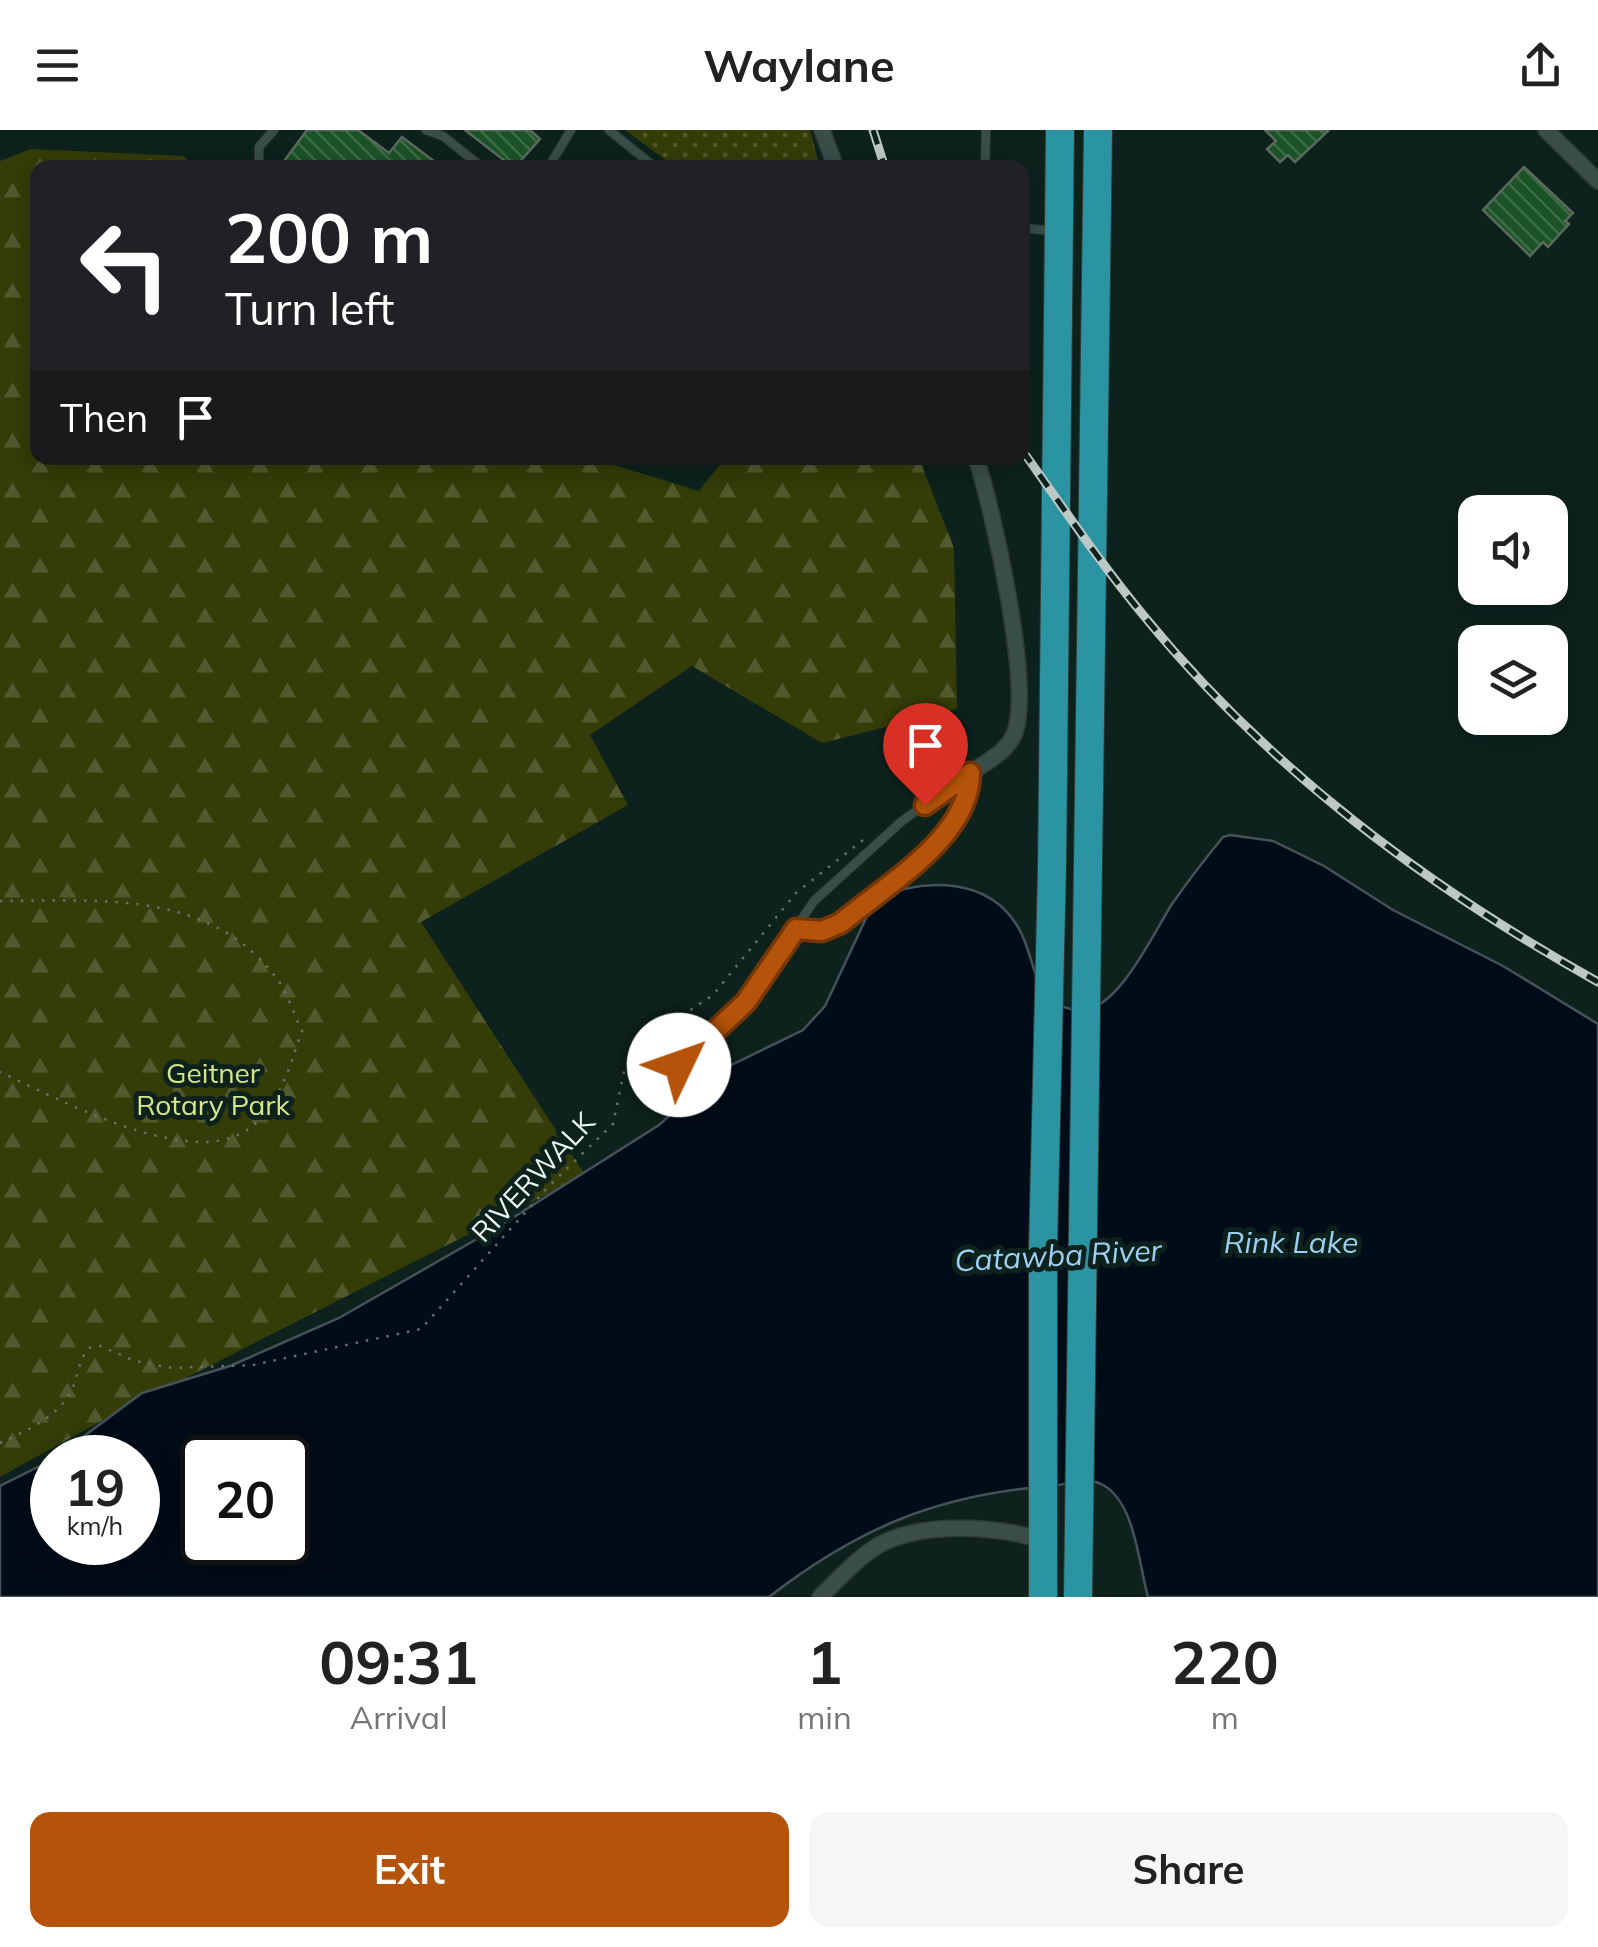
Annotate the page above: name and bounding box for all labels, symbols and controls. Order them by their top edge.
text: Waylane [703,37,895,93]
icon: menu [30,38,85,93]
icon: share [1513,38,1568,93]
text: 200 m [225,193,433,281]
icon: left [60,200,190,330]
text: Turn left [225,280,394,336]
icon: arrive [168,390,223,445]
text: Then [60,394,148,442]
map controls [1458,495,1568,735]
button: sound [1458,495,1568,605]
button: layers [1458,625,1568,735]
pin [883,703,968,806]
icon: arrive [898,718,953,773]
position arrow [627,1013,731,1117]
park label: Geitner Rotary Park [136,1055,290,1122]
street label: RIVERWALK [464,1104,603,1249]
water label: Rink Lake [1224,1223,1358,1261]
water label: Catawba River [954,1231,1163,1279]
speed limit sign: 20 [180,1435,310,1565]
text: 19 [65,1456,125,1519]
text: km/h [67,1510,123,1541]
text: 09:31 [319,1624,478,1699]
text: 1 [806,1624,842,1699]
text: 220 [1171,1624,1279,1699]
text: Arrival [350,1697,448,1737]
text: min [797,1697,852,1737]
text: m [1211,1697,1239,1737]
button: Exit [30,1812,789,1927]
button: Share [809,1812,1568,1927]

